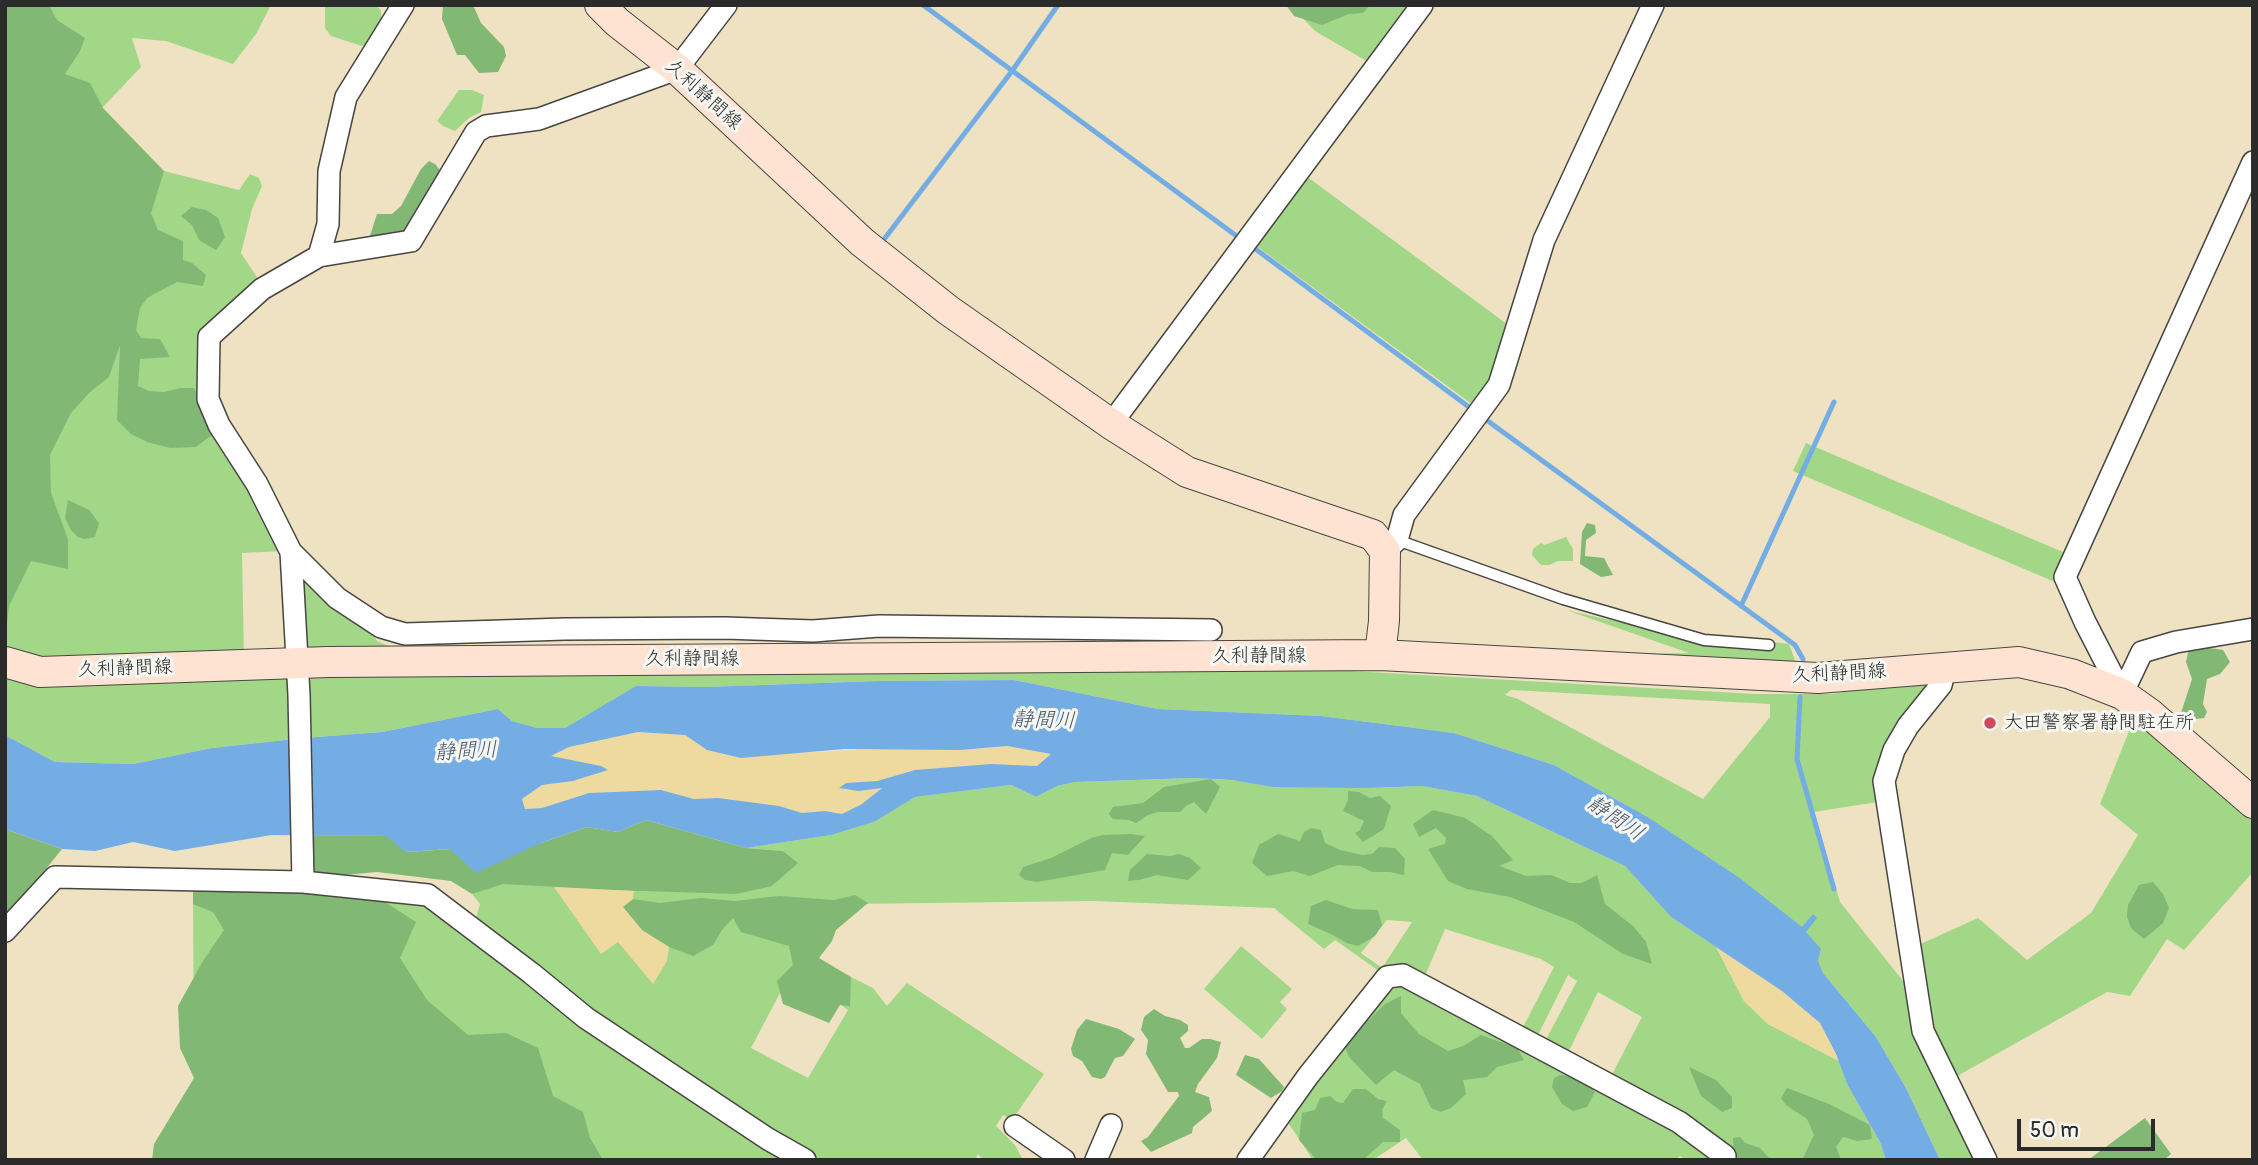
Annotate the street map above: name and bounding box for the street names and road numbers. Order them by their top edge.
street label: 久利静間線 [660,55,746,135]
street label: 久利静間線 [1212,645,1306,667]
street label: 久利静間線 [645,648,739,670]
street label: 久利静間線 [77,656,173,682]
street label: 久利静間線 [1791,660,1887,688]

